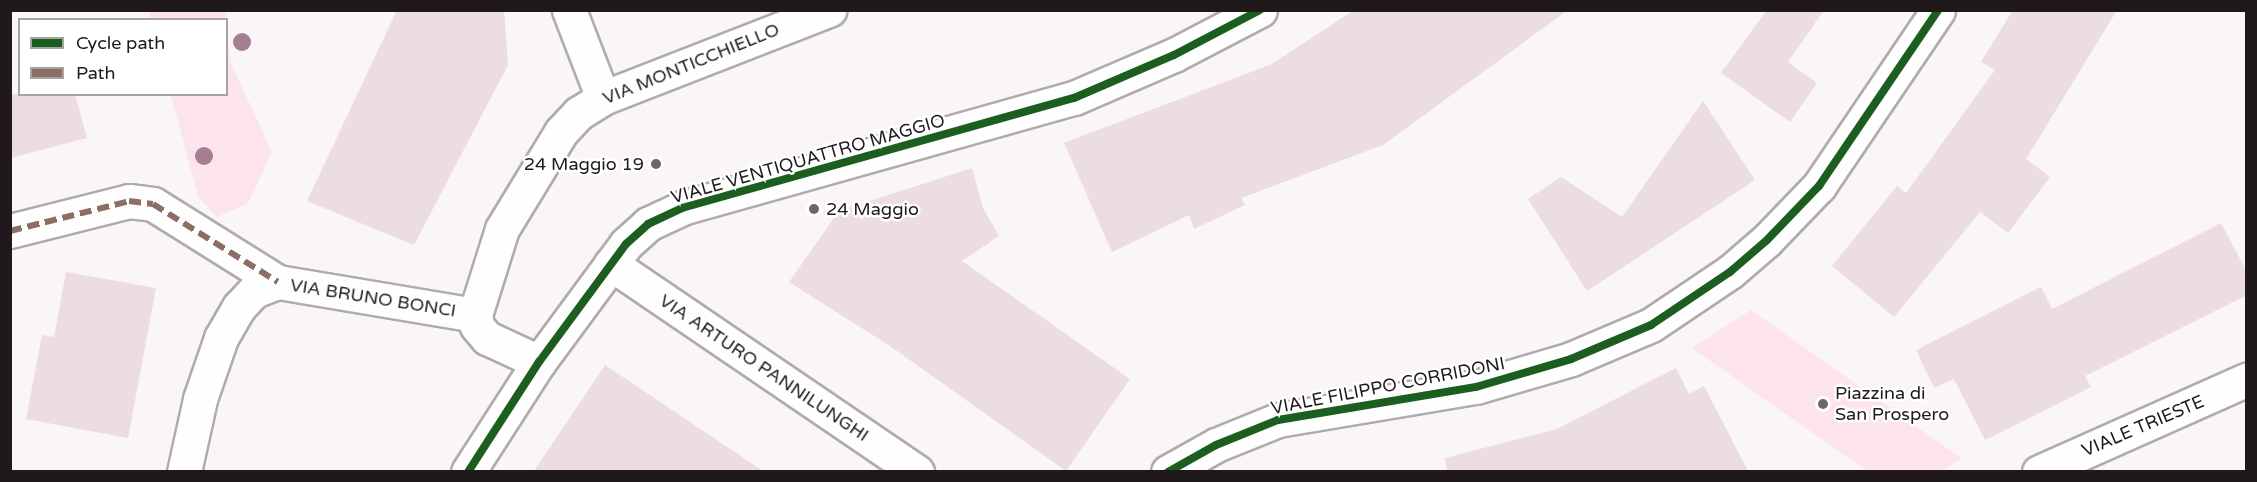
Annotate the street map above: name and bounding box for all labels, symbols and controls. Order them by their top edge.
legend [18,18,228,96]
street label: VIA MONTICCHIELLO [600,19,782,109]
text: Cycle path [76,32,165,54]
text: Path [76,62,115,84]
street label: VIALE VENTIQUATTRO MAGGIO [669,109,947,209]
place label: 24 Maggio 19 [524,153,644,175]
marker: 24 Maggio 19 [649,157,663,171]
place label: 24 Maggio [826,198,919,220]
marker: 24 Maggio [807,202,821,216]
street label: VIA BRUNO BONCI [289,274,457,322]
street label: VIA ARTURO PANNILUNGHI [655,290,873,446]
street label: VIALE FILIPPO CORRIDONI [1269,353,1507,419]
place label: Piazzina di San Prospero [1835,383,1949,426]
street label: VIALE TRIESTE [2079,390,2207,462]
marker: Piazzina di San Prospero [1816,397,1830,411]

